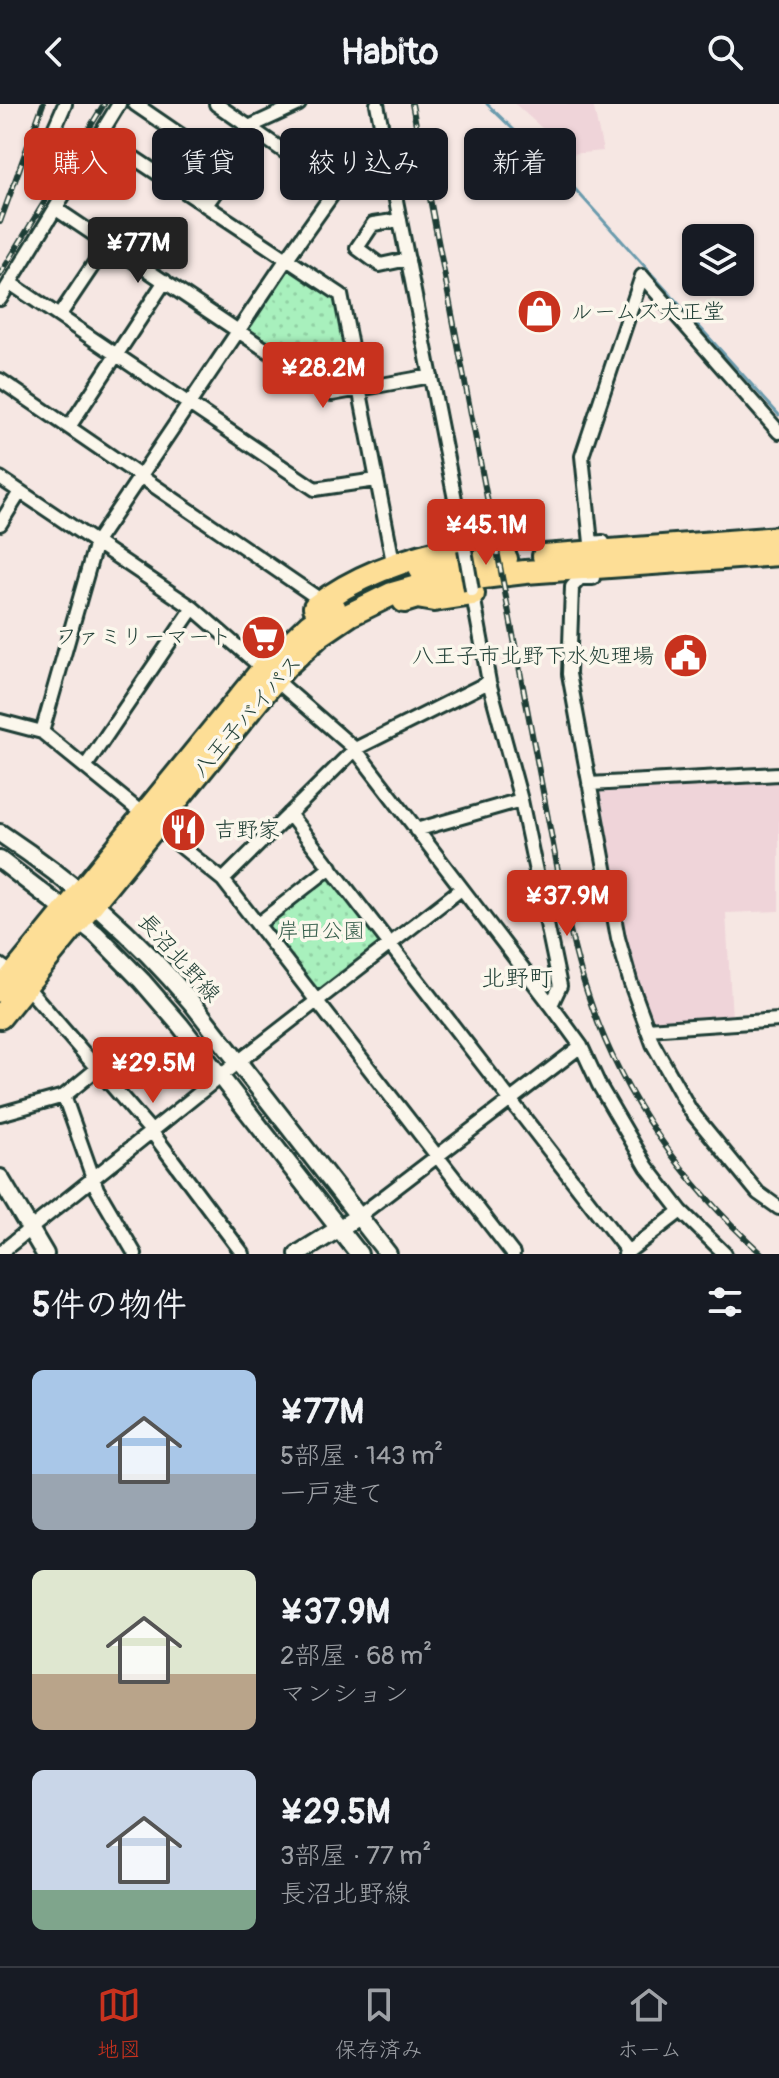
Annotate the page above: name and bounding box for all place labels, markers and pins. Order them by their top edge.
pin: ¥77M [91,217,185,285]
shop icon: ルームズ大正堂 [516,288,564,336]
place label: ルームズ大正堂 [571,298,725,326]
pin: ¥28.2M [258,342,388,410]
pin: ¥45.1M [421,499,551,567]
supermarket icon: ファミリーマート [239,613,287,661]
place label: ファミリーマート [56,623,232,651]
public building icon: 八王子市北野下水処理場 [661,632,709,680]
place label: 八王子市北野下水処理場 [412,642,654,670]
restaurant icon: 吉野家 [159,806,207,854]
place label: 吉野家 [214,816,280,844]
pin: ¥37.9M [502,870,632,938]
pin: ¥29.5M [88,1037,218,1105]

